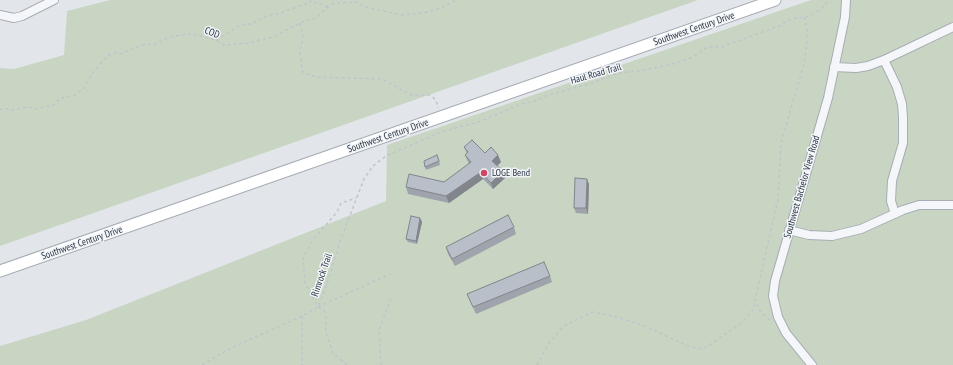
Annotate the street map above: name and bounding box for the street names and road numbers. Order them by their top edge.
street label: Southwest Century Drive [652,9,736,49]
street label: COD [203,25,221,41]
street label: Haul Road Trail [569,61,623,87]
street label: Southwest Century Drive [346,116,430,156]
street label: Southwest Bachelor View Road [782,134,822,240]
street label: Southwest Century Drive [40,223,124,263]
street label: Rimrock Trail [309,252,335,298]

